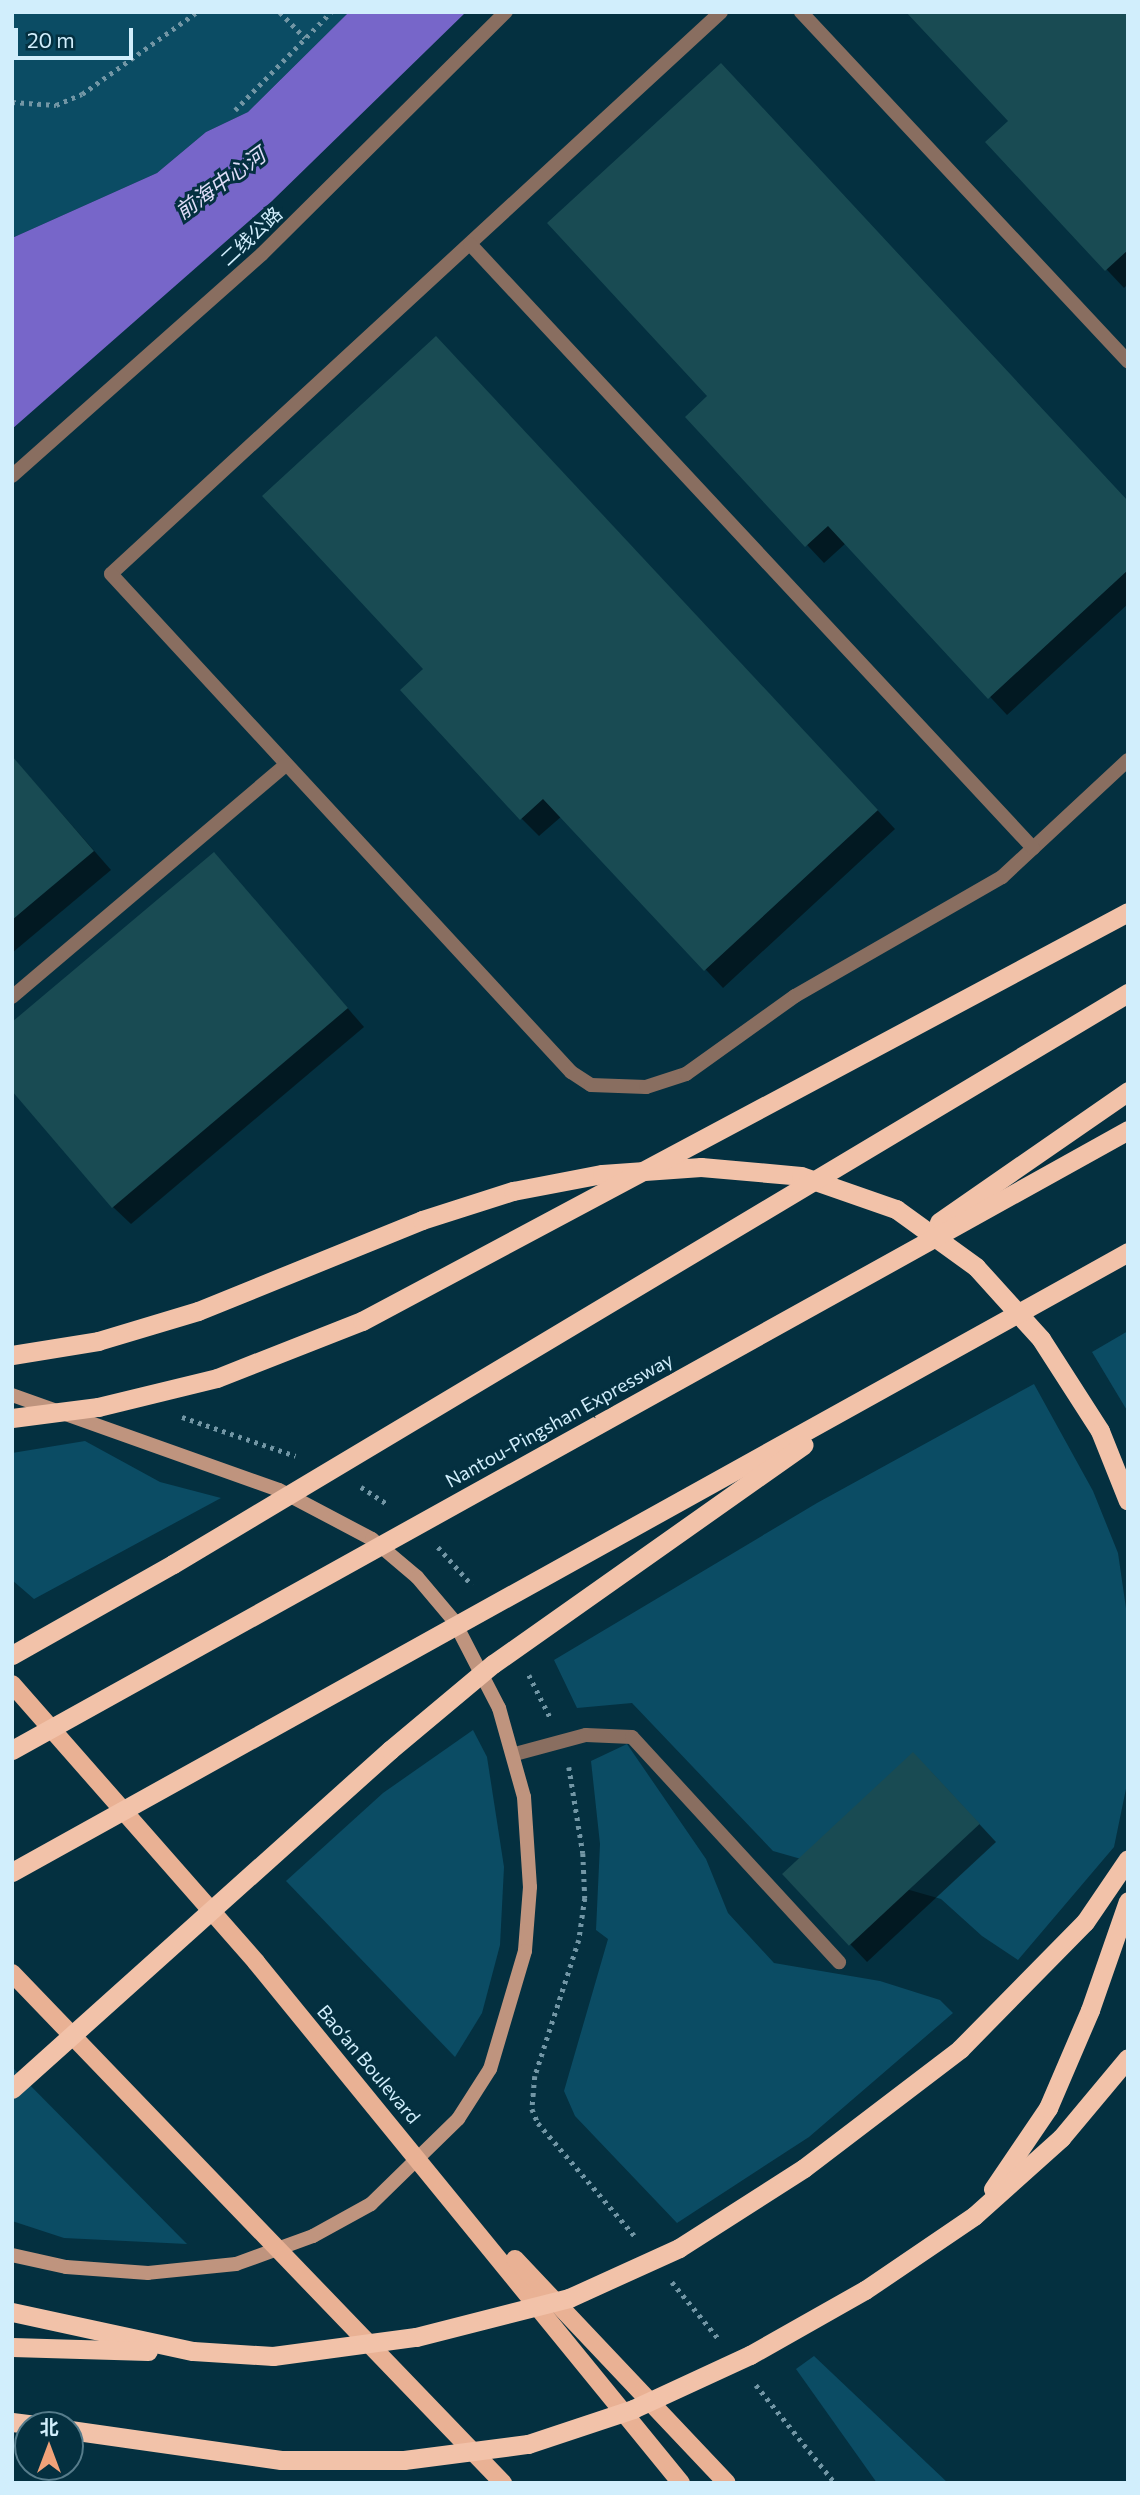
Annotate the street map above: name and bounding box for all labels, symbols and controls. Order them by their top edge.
scale bar [18,14,136,58]
text: 20 m [27,27,75,52]
water label: 前海中心河 [170,142,270,224]
street label: 二线公路 [215,202,287,270]
street label: Nantou-Pingshan Expressway [441,1348,677,1492]
street label: Bao‘an Boulevard [313,2000,425,2128]
north arrow [14,2411,84,2481]
text: 北 [39,2415,59,2438]

